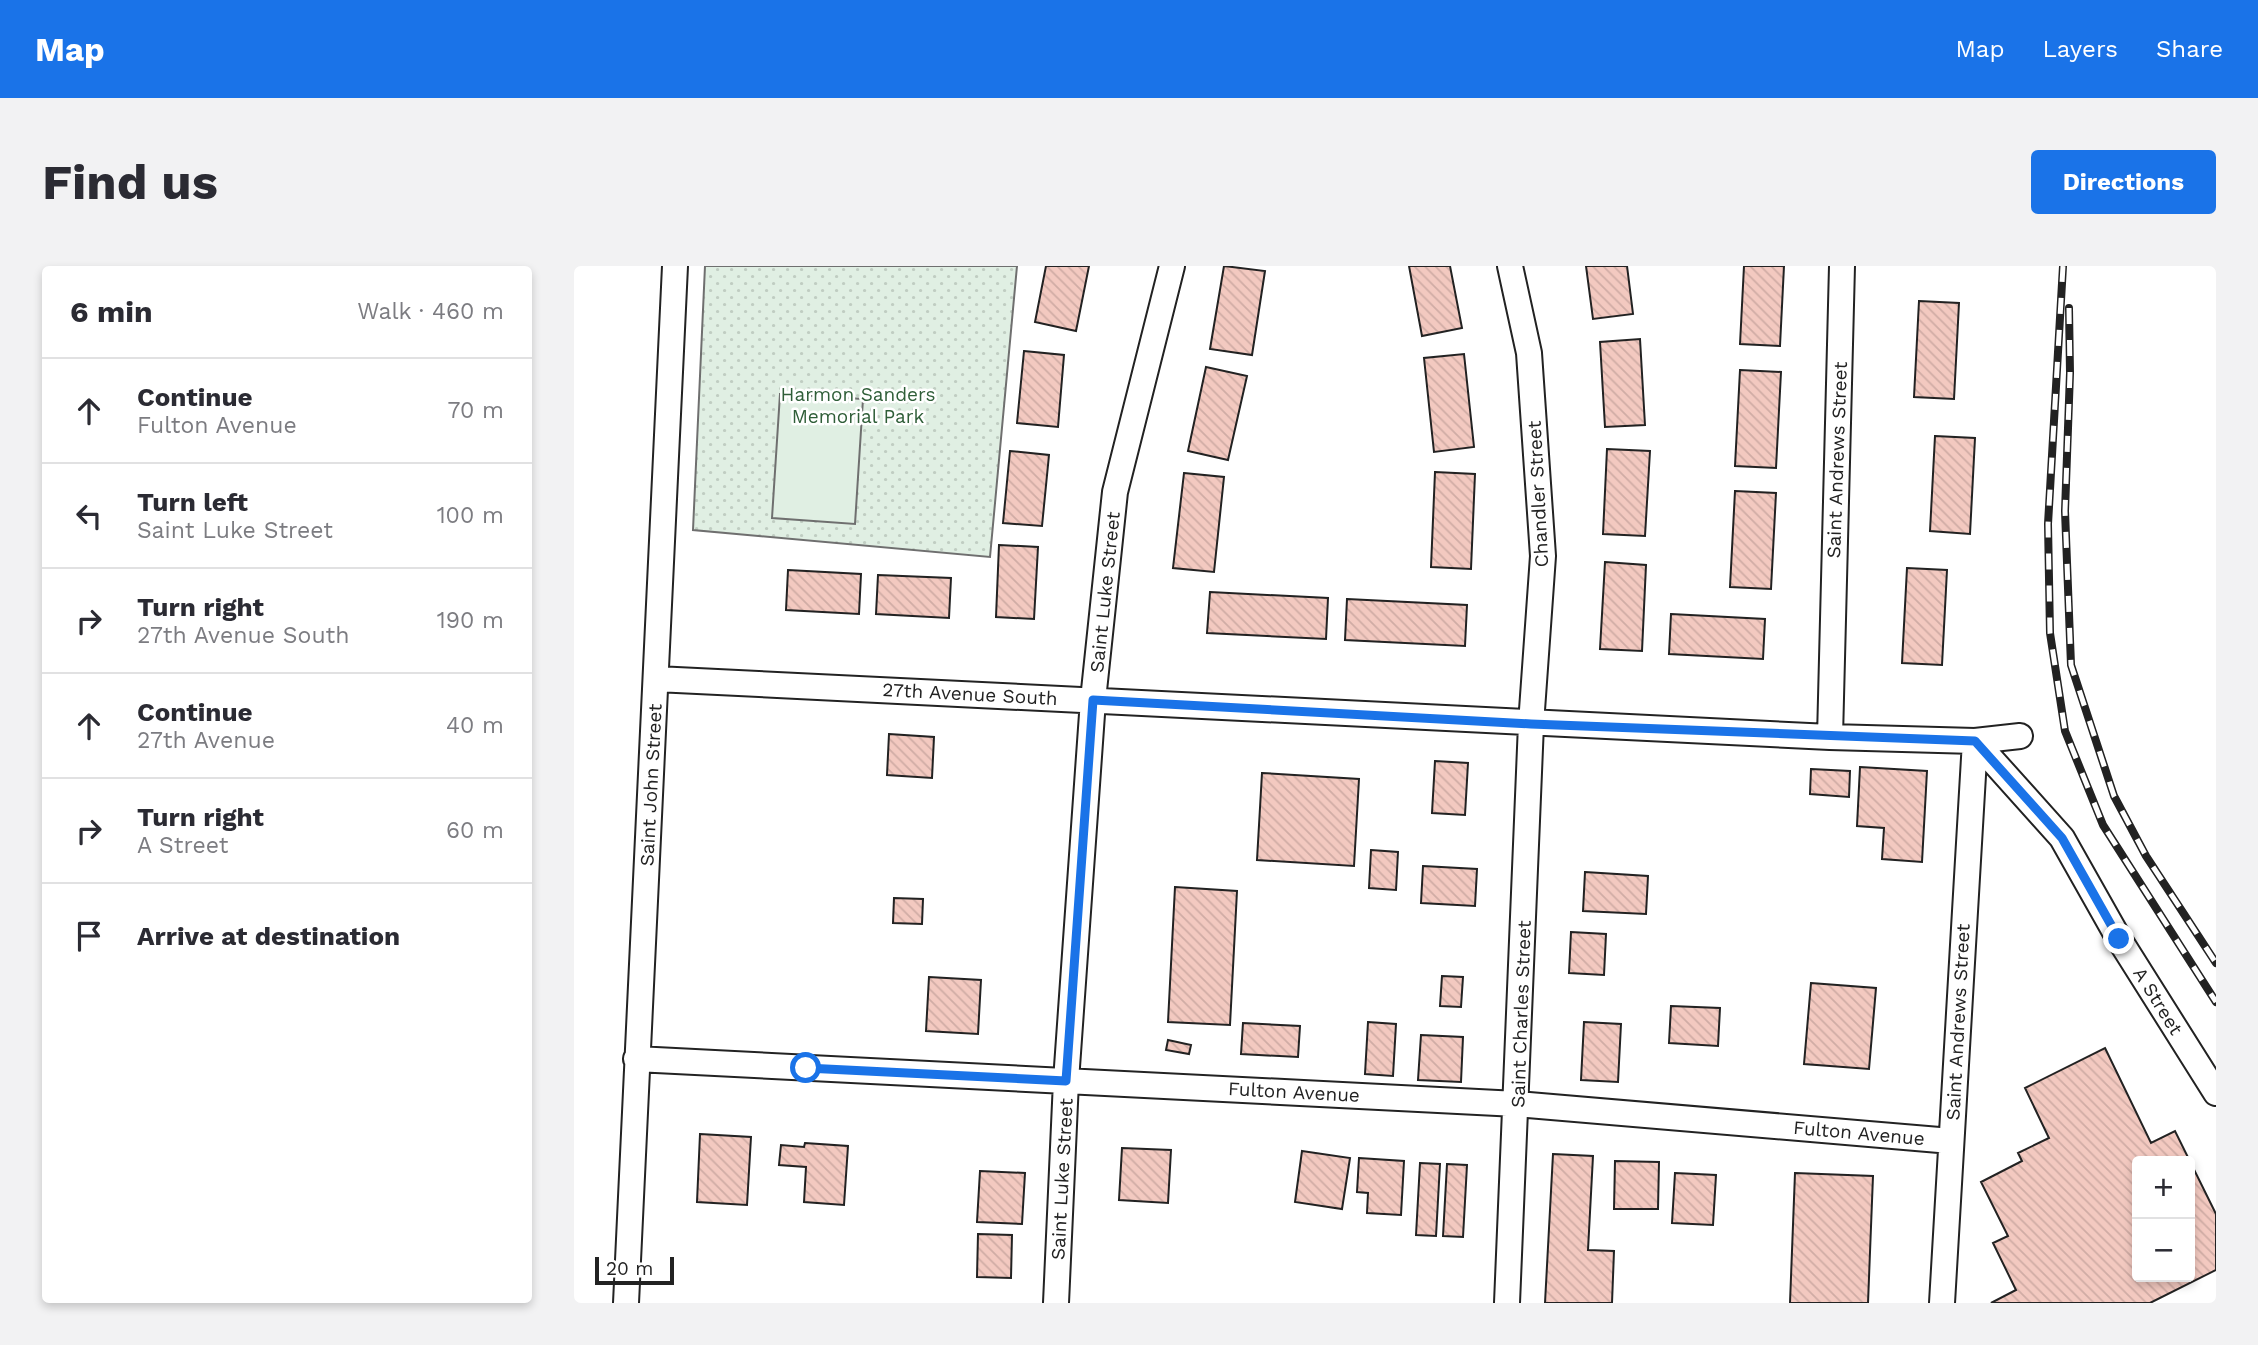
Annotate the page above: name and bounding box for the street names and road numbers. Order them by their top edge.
street label: Saint Andrews Street [1822,361,1852,559]
street label: Chandler Street [1523,420,1553,568]
street label: Saint Luke Street [1085,510,1125,674]
street label: 27th Avenue South [882,678,1058,710]
street label: Saint John Street [635,703,667,867]
street label: Saint Charles Street [1506,920,1536,1108]
street label: Saint Andrews Street [1941,923,1975,1121]
street label: A Street [2128,963,2188,1039]
street label: Fulton Avenue [1227,1077,1361,1107]
street label: Saint Luke Street [1046,1098,1078,1260]
street label: Fulton Avenue [1792,1116,1926,1150]

